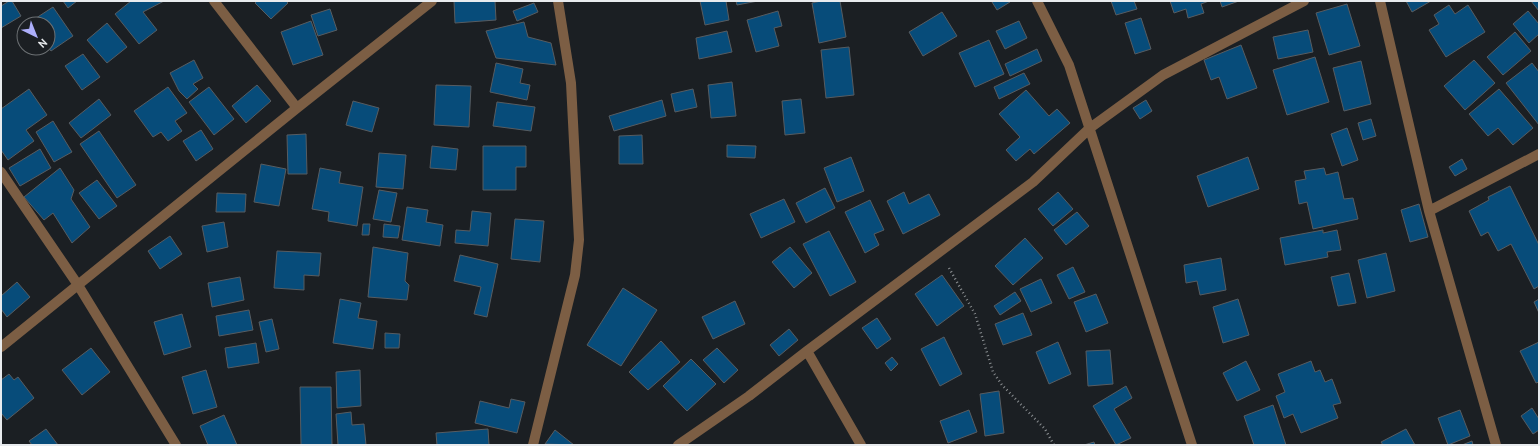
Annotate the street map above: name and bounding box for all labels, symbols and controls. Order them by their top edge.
north arrow [16,16,56,56]
text: N [35,36,50,51]

